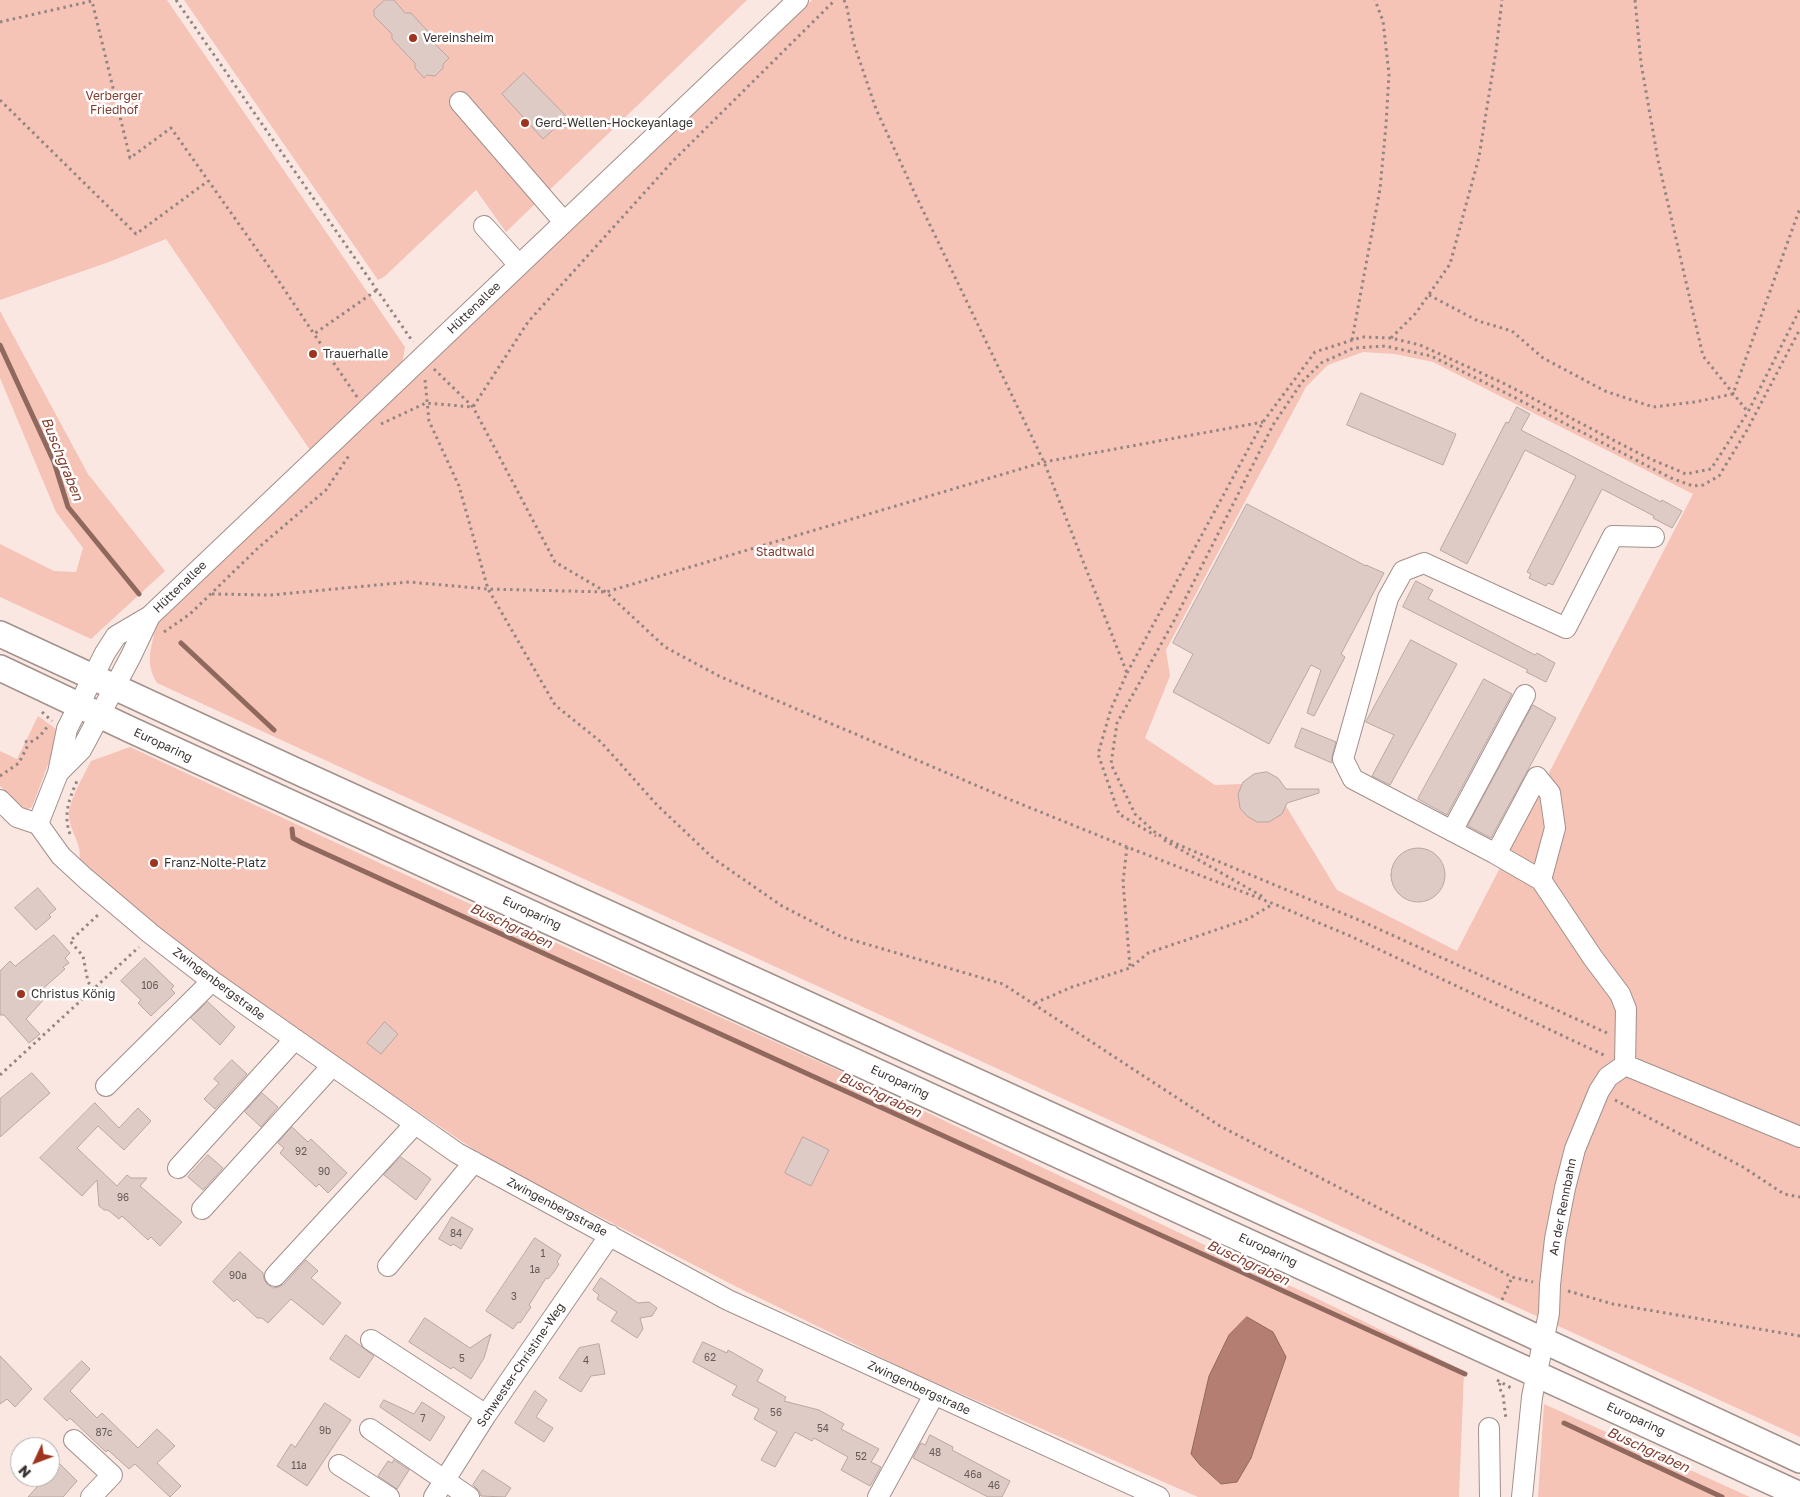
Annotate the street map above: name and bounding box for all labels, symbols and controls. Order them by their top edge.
place label: Vereinsheim [423,31,494,45]
marker: Vereinsheim [407,32,419,44]
park label: Verberger Friedhof [86,89,142,117]
place label: Gerd-Wellen-Hockeyanlage [535,116,693,130]
marker: Gerd-Wellen-Hockeyanlage [519,117,531,129]
street label: Hüttenallee [444,279,504,337]
place label: Trauerhalle [323,347,388,361]
marker: Trauerhalle [307,348,319,360]
water label: Buschgraben [38,415,86,503]
park label: Stadtwald [756,545,814,559]
street label: Hüttenallee [150,558,210,616]
street label: Europaring [131,725,195,765]
place label: Franz-Nolte-Platz [164,856,266,870]
marker: Franz-Nolte-Platz [148,857,160,869]
street label: Europaring [500,893,564,933]
water label: Buschgraben [467,900,555,952]
street label: Zwingenbergstraße [170,945,268,1023]
house number: 106 [141,980,159,992]
place label: Christus König [31,987,115,1001]
marker: Christus König [15,988,27,1000]
street label: Europaring [868,1062,932,1102]
water label: Buschgraben [836,1069,924,1121]
house number: 92 [295,1146,307,1158]
street label: An der Rennbahn [1546,1157,1580,1257]
house number: 90 [318,1166,330,1178]
street label: Zwingenbergstraße [504,1174,610,1240]
house number: 96 [117,1192,129,1204]
house number: 84 [450,1228,462,1240]
street label: Europaring [1236,1230,1300,1270]
water label: Buschgraben [1204,1237,1292,1289]
house number: 1 [541,1248,545,1260]
house number: 1a [530,1264,540,1276]
house number: 90a [229,1270,247,1282]
house number: 3 [511,1291,517,1303]
street label: Schwester-Christine-Weg [474,1300,568,1430]
house number: 62 [704,1352,716,1364]
house number: 5 [459,1353,465,1365]
house number: 4 [583,1355,589,1367]
street label: Zwingenbergstraße [865,1358,973,1418]
street label: Europaring [1604,1399,1668,1439]
house number: 56 [770,1407,782,1419]
house number: 7 [420,1413,426,1425]
house number: 54 [817,1423,829,1435]
water label: Buschgraben [1604,1424,1692,1476]
house number: 9b [319,1425,331,1437]
house number: 87c [96,1427,112,1439]
north arrow [10,1437,60,1487]
house number: 48 [929,1447,941,1459]
house number: 52 [855,1451,867,1463]
house number: 11a [291,1460,307,1472]
text: N [15,1462,34,1482]
house number: 46a [964,1469,982,1481]
house number: 46 [988,1480,1000,1492]

